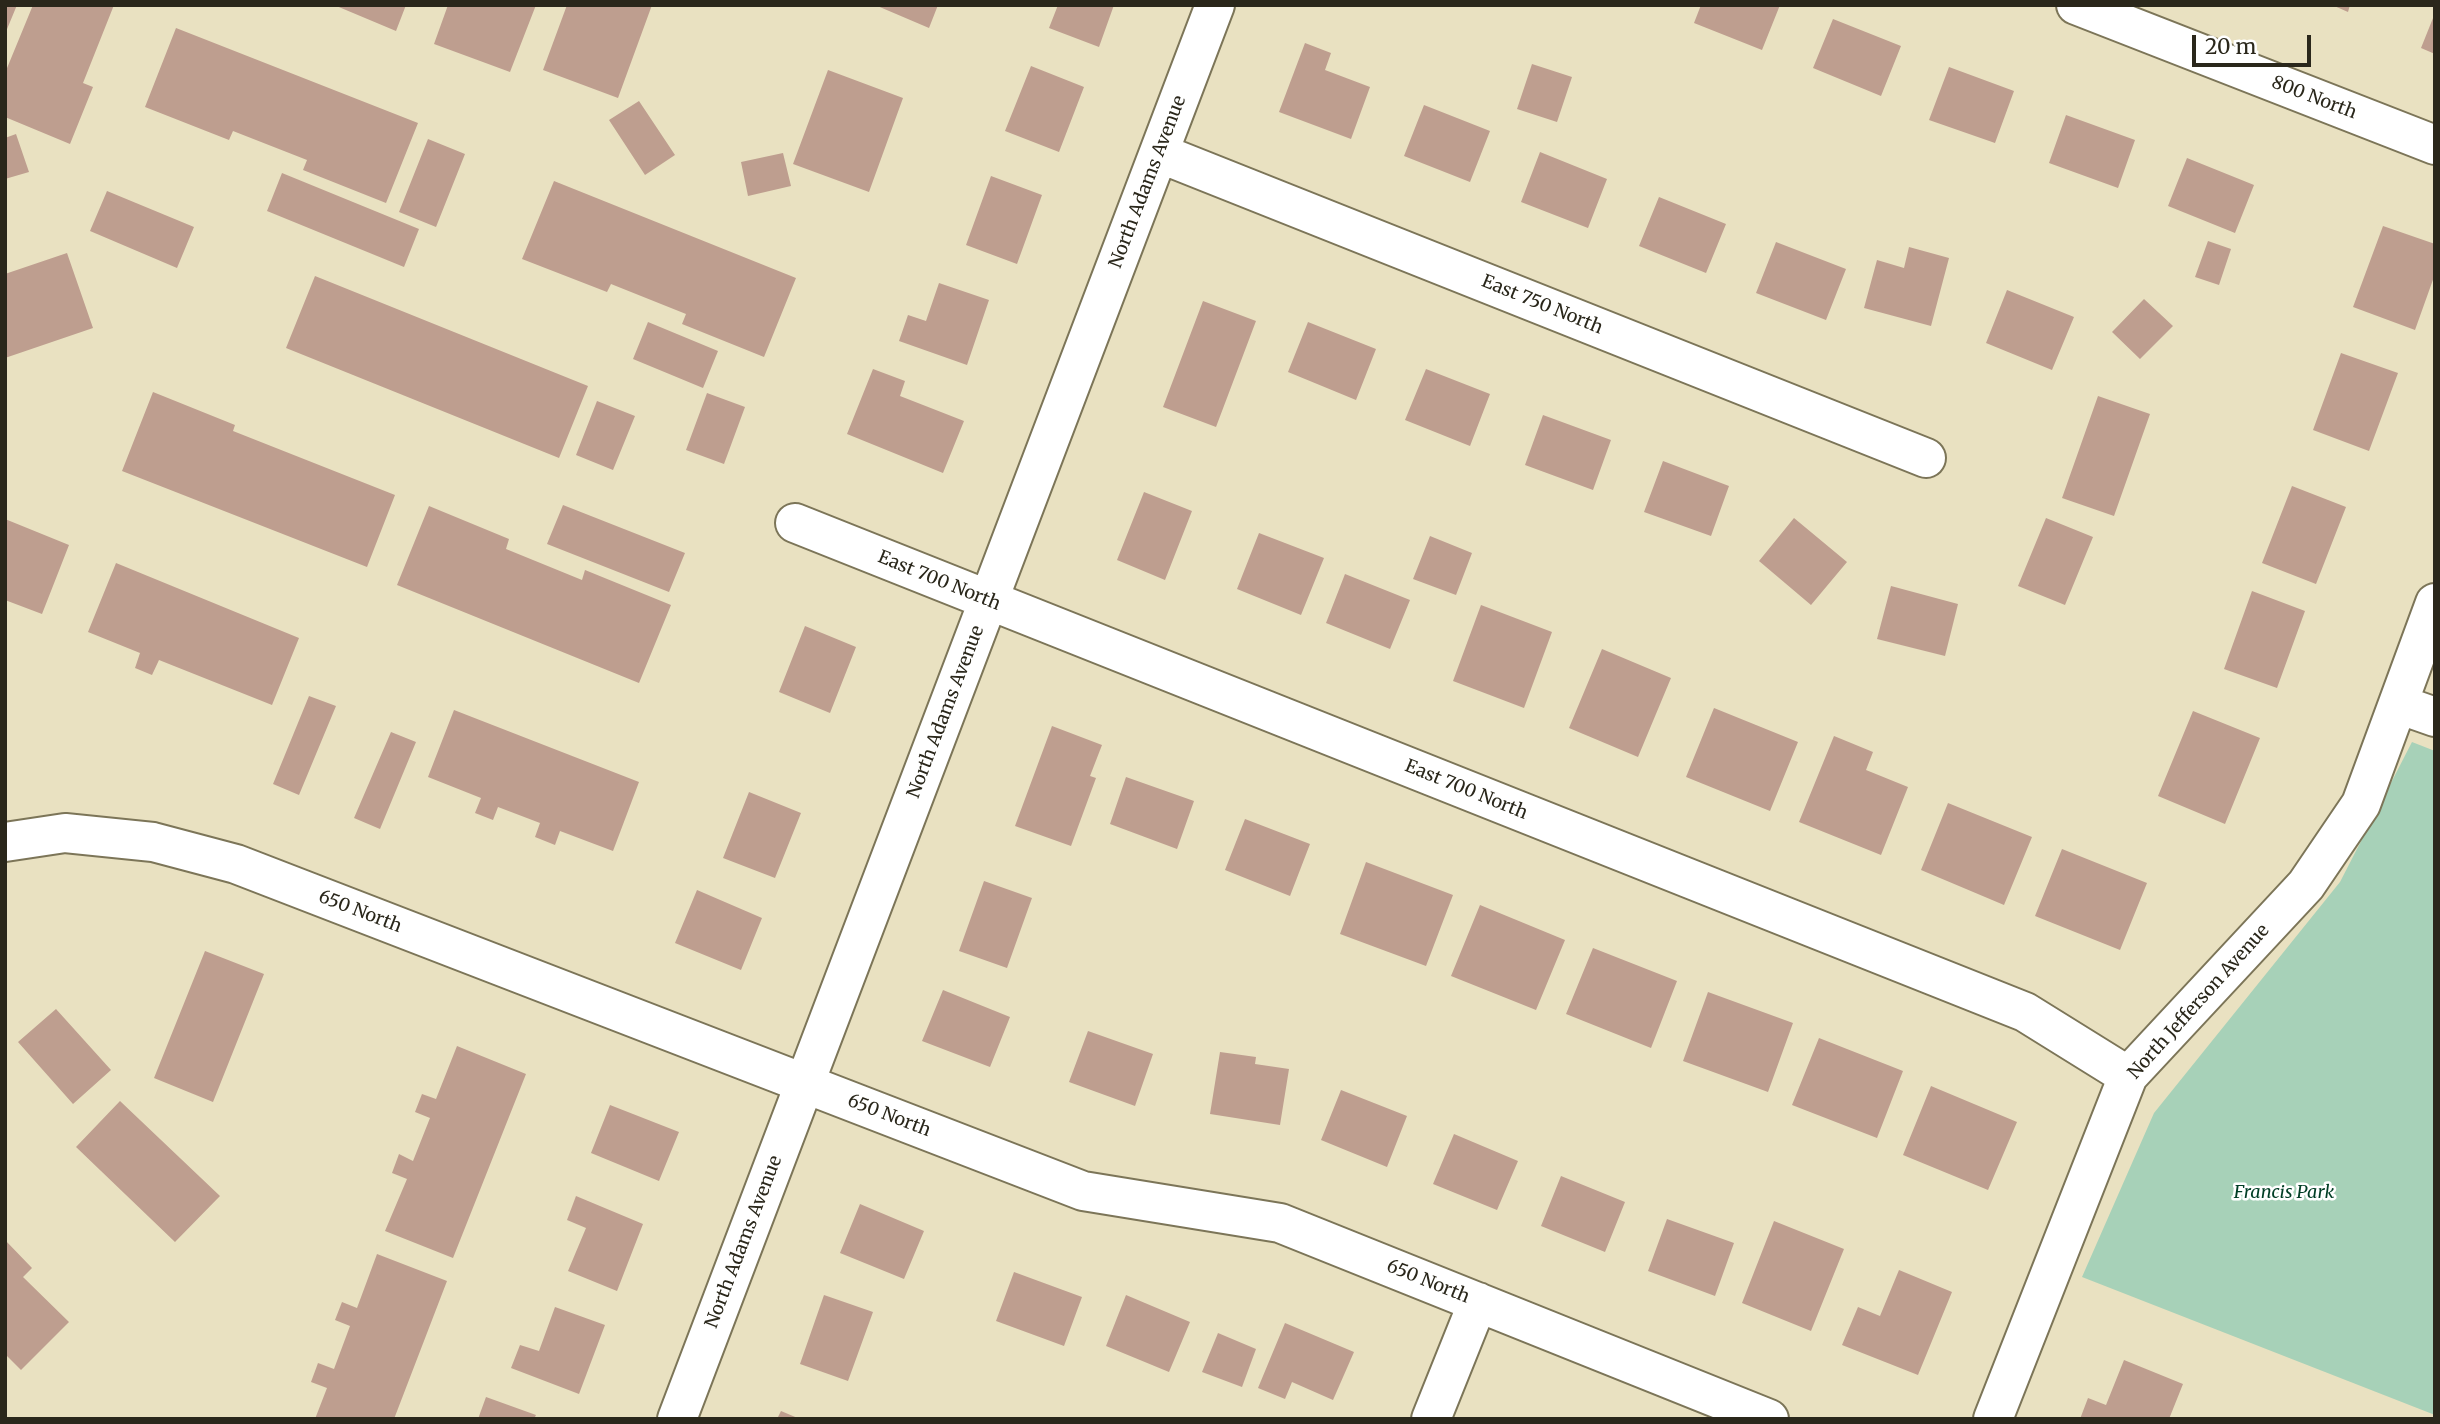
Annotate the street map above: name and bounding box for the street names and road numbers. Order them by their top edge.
street label: 800 North [2268,72,2360,124]
street label: North Adams Avenue [1105,93,1191,271]
street label: East 750 North [1478,271,1606,339]
street label: East 700 North [875,547,1003,615]
street label: North Adams Avenue [903,623,989,801]
street label: East 700 North [1402,756,1530,824]
street label: 650 North [315,886,405,938]
street label: North Jefferson Avenue [2124,920,2274,1084]
street label: 650 North [844,1090,934,1142]
street label: North Adams Avenue [701,1153,787,1331]
street label: 650 North [1383,1256,1473,1308]

